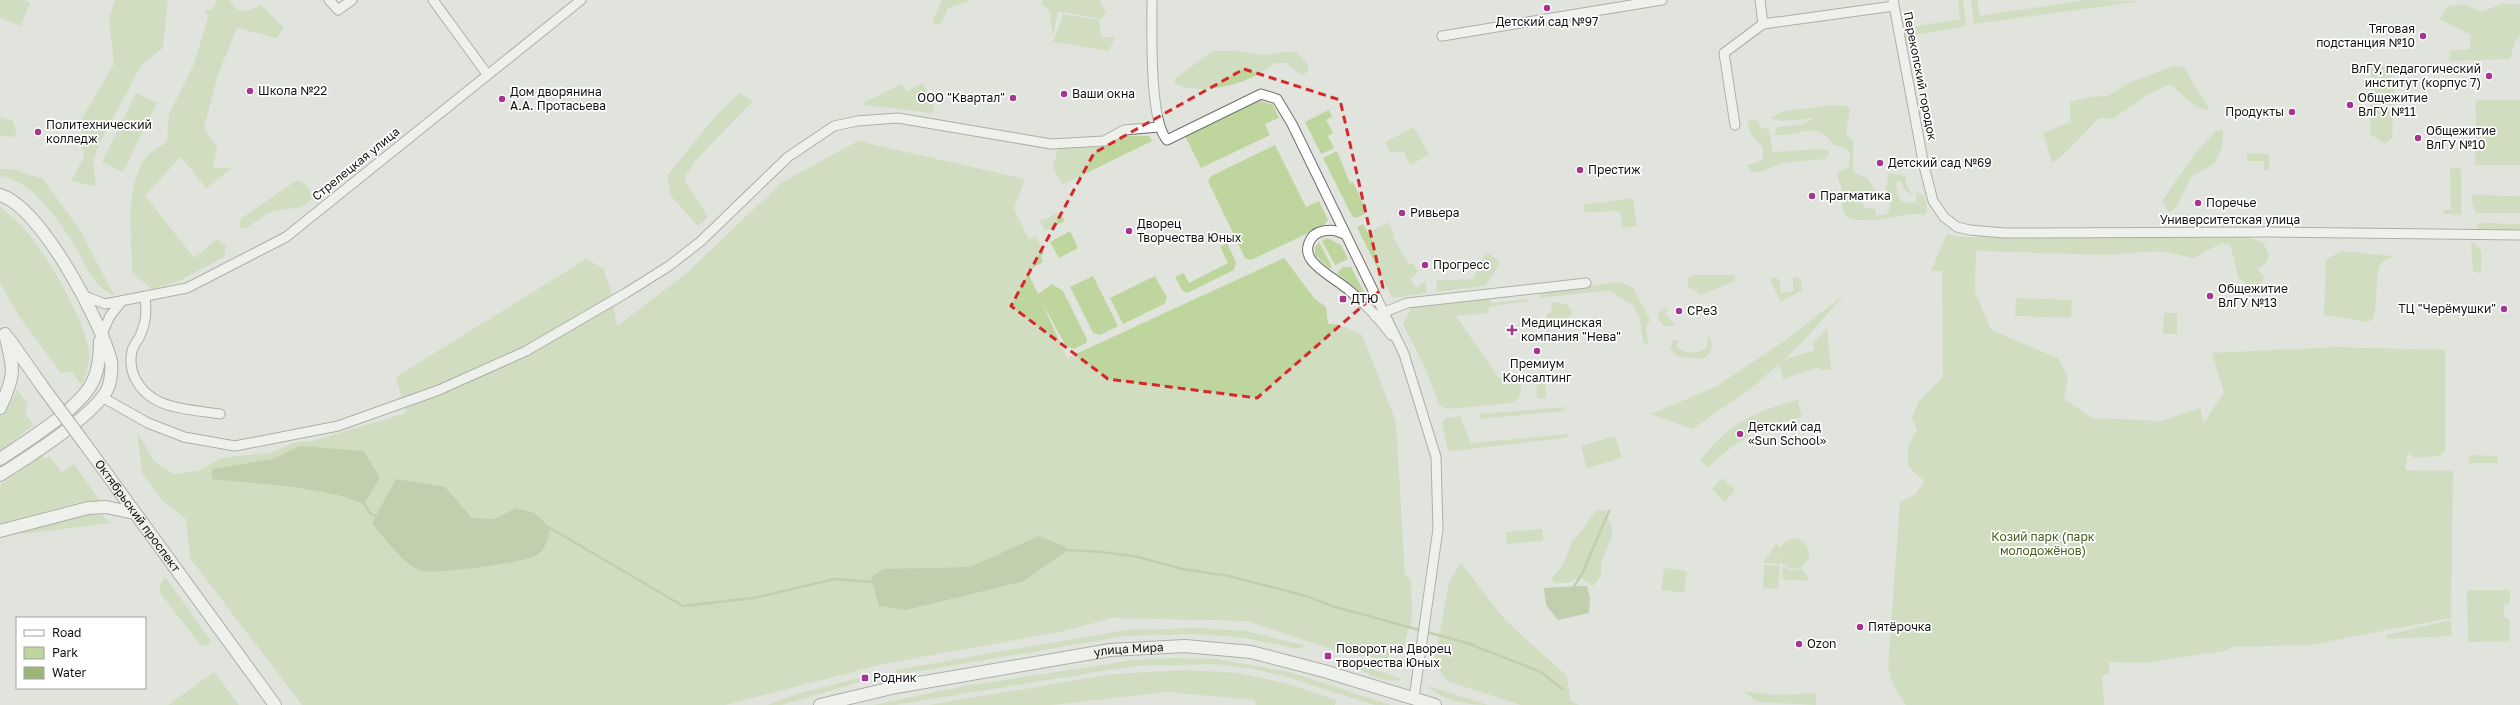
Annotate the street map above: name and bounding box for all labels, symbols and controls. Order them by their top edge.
marker: Детский сад №97 [1542,3,1552,13]
street label: Перекопский городок [1901,10,1940,142]
place label: Детский сад №97 [1496,14,1598,29]
place label: Тяговая подстанция №10 [2316,21,2415,50]
marker: Тяговая подстанция №10 [2418,31,2428,41]
place label: ВлГУ, педагогический институт (корпус 7) [2351,61,2481,90]
marker: ВлГУ, педагогический институт (корпус 7) [2484,71,2494,81]
place label: Школа №22 [258,83,327,98]
place label: Дом дворянина А.А. Протасьева [510,84,606,113]
marker: Школа №22 [245,86,255,96]
place label: Ваши окна [1072,86,1135,101]
marker: Ваши окна [1059,89,1069,99]
place label: ООО "Квартал" [917,90,1005,105]
place label: Общежитие ВлГУ №11 [2358,90,2428,119]
marker: ООО "Квартал" [1008,93,1018,103]
marker: Дом дворянина А.А. Протасьева [497,94,507,104]
marker: Общежитие ВлГУ №11 [2345,100,2355,110]
place label: Продукты [2225,104,2284,119]
marker: Продукты [2287,107,2297,117]
place label: Политехнический колледж [46,117,152,146]
place label: Общежитие ВлГУ №10 [2426,123,2496,152]
street label: Стрелецкая улица [309,124,402,204]
marker: Политехнический колледж [33,127,43,137]
marker: Общежитие ВлГУ №10 [2413,133,2423,143]
place label: Детский сад №69 [1888,155,1992,170]
marker: Детский сад №69 [1875,158,1885,168]
place label: Престиж [1588,162,1641,177]
marker: Престиж [1575,165,1585,175]
place label: Прагматика [1820,188,1891,203]
marker: Прагматика [1807,191,1817,201]
place label: Поречье [2206,195,2257,210]
marker: Поречье [2193,198,2203,208]
place label: Ривьера [1410,205,1460,220]
marker: Ривьера [1397,208,1407,218]
street label: Университетская улица [2160,212,2300,227]
place label: Дворец Творчества Юных [1137,216,1242,245]
marker: Дворец Творчества Юных [1124,226,1134,236]
place label: Прогресс [1433,257,1490,272]
marker: Прогресс [1420,260,1430,270]
place label: Общежитие ВлГУ №13 [2218,281,2288,310]
place label: ДТЮ [1351,291,1378,306]
marker: Общежитие ВлГУ №13 [2205,291,2215,301]
marker: ДТЮ [1338,294,1348,304]
place label: ТЦ "Черёмушки" [2398,301,2496,316]
place label: СРеЗ [1687,303,1718,318]
marker: ТЦ "Черёмушки" [2499,304,2509,314]
marker: СРеЗ [1674,306,1684,316]
place label: Медицинская компания "Нева" [1521,315,1621,344]
marker: Медицинская компания "Нева" [1506,324,1518,336]
marker: Премиум Консалтинг [1532,346,1542,356]
place label: Премиум Консалтинг [1502,356,1572,385]
place label: Детский сад «Sun School» [1748,419,1827,448]
marker: Детский сад «Sun School» [1735,429,1745,439]
street label: Октябрьский проспект [92,456,184,575]
park label: Козий парк (парк молодожёнов) [1991,529,2095,558]
legend [16,617,146,689]
place label: Пятёрочка [1868,619,1931,634]
marker: Пятёрочка [1855,622,1865,632]
text: Road [52,625,81,640]
place label: Ozon [1807,636,1836,651]
street label: улица Мира [1093,639,1164,660]
marker: Ozon [1794,639,1804,649]
place label: Поворот на Дворец творчества Юных [1336,641,1452,670]
text: Park [52,645,78,660]
marker: Поворот на Дворец творчества Юных [1323,651,1333,661]
text: Water [52,665,86,680]
place label: Родник [873,670,917,685]
marker: Родник [860,673,870,683]

